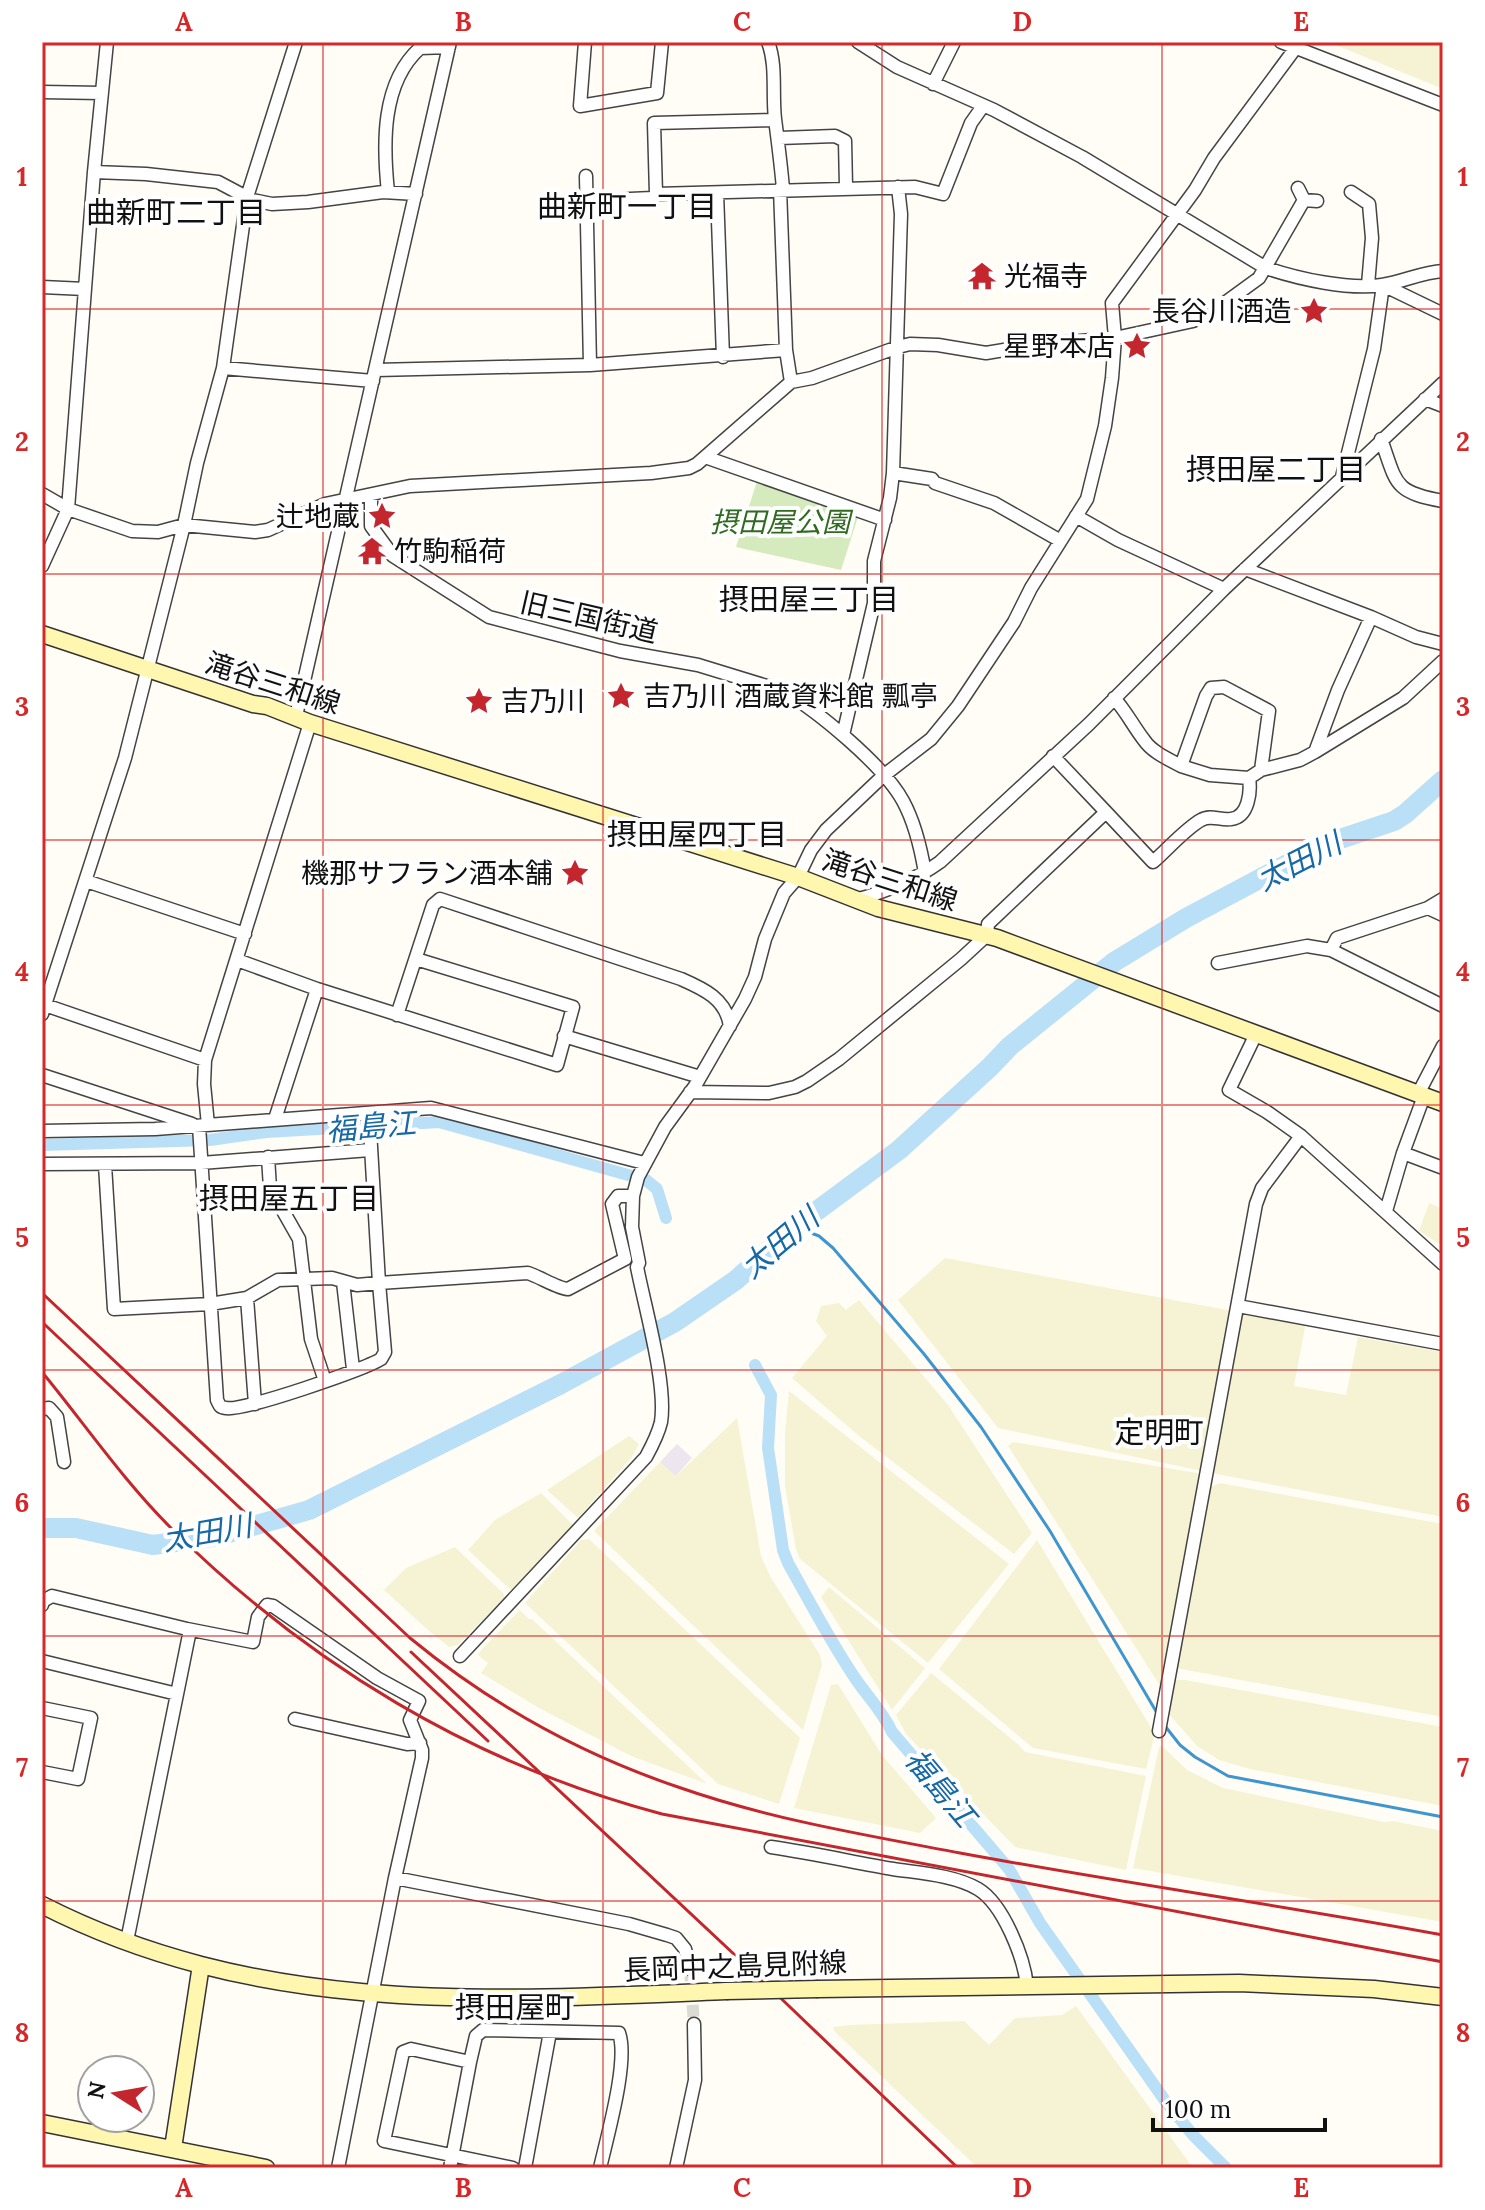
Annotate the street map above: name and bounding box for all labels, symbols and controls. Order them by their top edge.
text: A [175,5,193,38]
text: B [454,5,472,38]
text: C [733,5,751,38]
text: D [1012,5,1032,38]
text: E [1293,5,1309,38]
text: 1 [17,160,27,193]
text: 1 [1458,160,1468,193]
district label: 曲新町一丁目 [537,187,717,225]
district label: 曲新町二丁目 [86,193,266,231]
place label: 光福寺 [1004,258,1088,294]
temple icon: 光福寺 [967,261,997,291]
place label: 長谷川酒造 [1152,293,1292,329]
place icon: 長谷川酒造 [1299,296,1329,326]
place label: 星野本店 [1003,328,1115,364]
place icon: 星野本店 [1122,331,1152,361]
text: 2 [15,425,29,458]
text: 2 [1456,425,1470,458]
district label: 摂田屋二丁目 [1186,450,1366,488]
place label: 辻地蔵 [276,498,360,534]
place icon: 辻地蔵 [367,501,397,531]
park label: 摂田屋公園 [710,504,854,540]
place label: 竹駒稲荷 [394,533,506,569]
temple icon: 竹駒稲荷 [357,536,387,566]
district label: 摂田屋三丁目 [719,580,899,618]
street label: 旧三国街道 [517,584,661,650]
street label: 滝谷三和線 [201,644,345,722]
place label: 吉乃川 酒蔵資料館 瓢亭 [643,678,938,714]
place icon: 吉乃川 酒蔵資料館 瓢亭 [606,681,636,711]
place label: 吉乃川 [501,683,585,719]
place icon: 吉乃川 [464,686,494,716]
text: 3 [15,690,29,723]
text: 3 [1456,690,1470,723]
district label: 摂田屋四丁目 [607,815,787,853]
water label: 太田川 [1250,822,1350,898]
street label: 滝谷三和線 [818,841,962,919]
place label: 機那サフラン酒本舗 [301,855,553,891]
place icon: 機那サフラン酒本舗 [560,858,590,888]
text: 4 [15,955,29,988]
text: 4 [1456,955,1470,988]
water label: 福島江 [324,1103,420,1149]
district label: 摂田屋五丁目 [199,1179,379,1217]
water label: 太田川 [733,1197,828,1286]
text: 5 [15,1221,29,1254]
text: 5 [1456,1221,1470,1254]
district label: 定明町 [1114,1413,1204,1451]
text: 6 [15,1486,29,1519]
text: 6 [1456,1486,1470,1519]
water label: 太田川 [159,1505,257,1559]
water label: 福島江 [897,1741,986,1836]
text: 7 [16,1751,28,1784]
text: 7 [1457,1751,1469,1784]
street label: 長岡中之島見附線 [622,1944,848,1988]
district label: 摂田屋町 [455,1988,575,2026]
text: 8 [15,2016,29,2049]
text: 8 [1456,2016,1470,2049]
north arrow [76,2054,156,2134]
text: N [81,2079,112,2101]
scale bar [1153,2082,1325,2132]
text: 100 m [1165,2094,1231,2125]
text: A [175,2171,193,2204]
text: B [454,2171,472,2204]
text: C [733,2171,751,2204]
text: D [1012,2171,1032,2204]
text: E [1293,2171,1309,2204]

